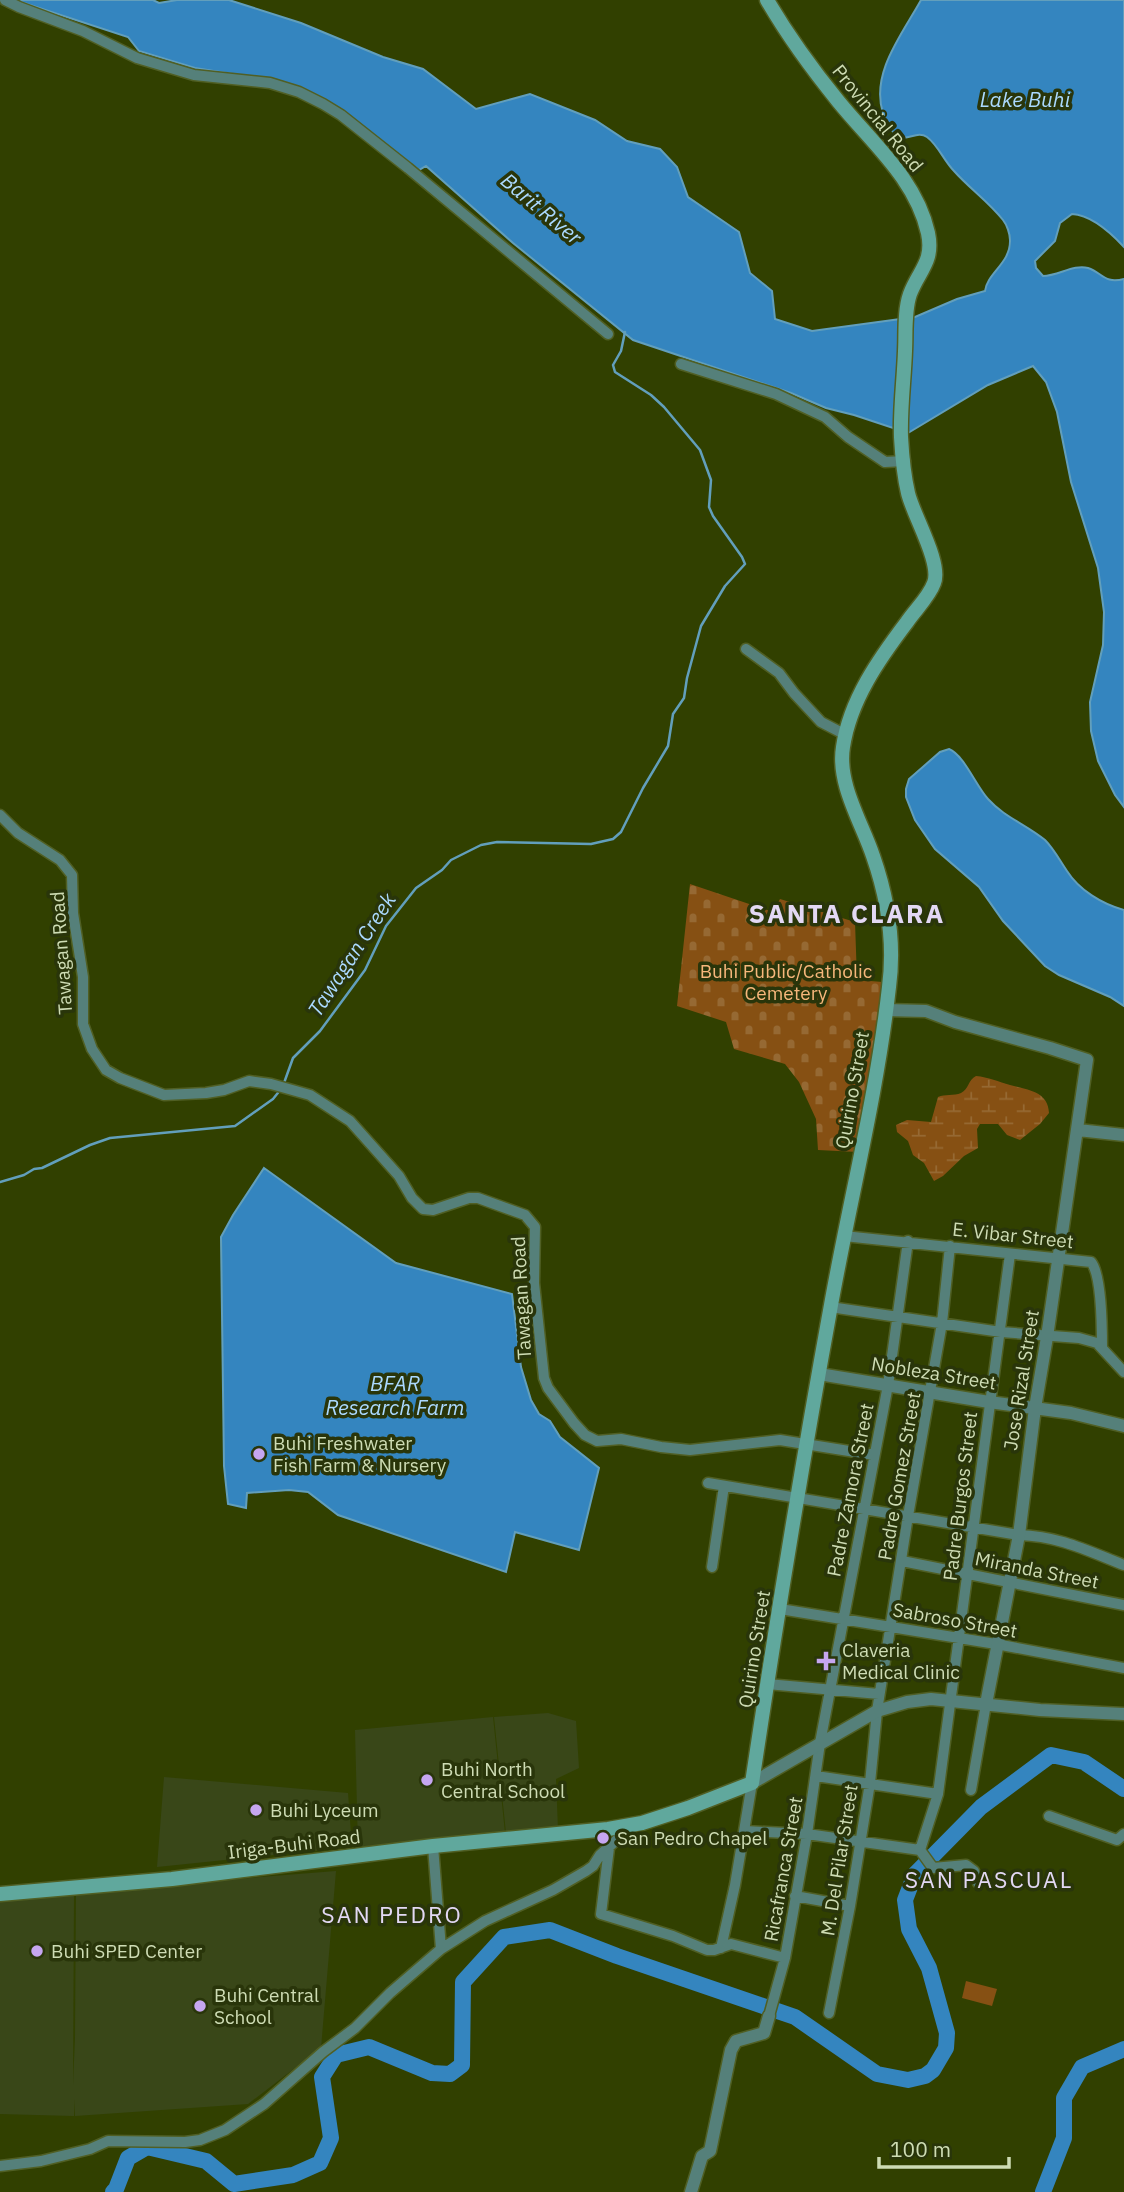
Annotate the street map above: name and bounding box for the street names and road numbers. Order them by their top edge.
street label: Provincial Road [827,59,929,177]
street label: Tawagan Road [45,891,77,1015]
street label: Quirino Street [830,1029,874,1151]
street label: E. Vibar Street [951,1217,1075,1253]
street label: Tawagan Road [506,1236,536,1360]
street label: Jose Rizal Street [998,1308,1044,1452]
street label: Nobleza Street [870,1351,998,1395]
street label: Padre Gomez Street [872,1390,926,1562]
street label: Padre Zamora Street [821,1401,879,1579]
street label: Padre Burgos Street [938,1410,982,1582]
street label: Miranda Street [973,1546,1101,1594]
street label: Quirino Street [733,1588,775,1710]
street label: Sabroso Street [891,1597,1019,1643]
street label: M. Del Pilar Street [815,1783,863,1937]
street label: Ricafranca Street [758,1795,808,1943]
street label: Iriga-Buhi Road [226,1824,362,1864]

